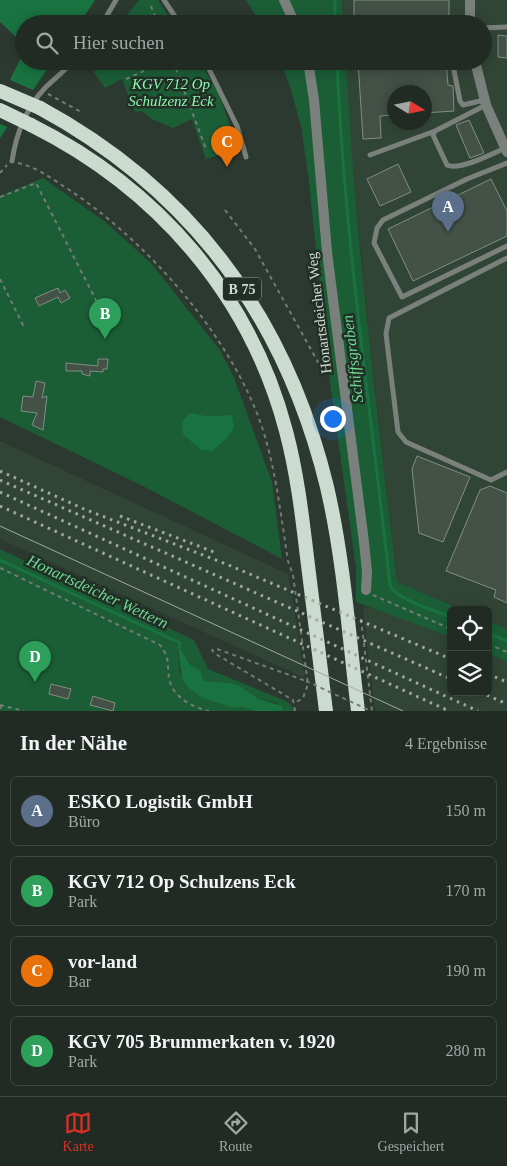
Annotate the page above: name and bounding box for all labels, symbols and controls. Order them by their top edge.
search box [15,15,492,70]
icon: search [33,29,61,57]
text: Hier suchen [73,32,164,53]
park label: KGV 712 Op Schulzenz Eck [128,76,214,109]
north arrow [387,85,432,130]
pin: C [211,126,243,167]
pin: A [432,191,464,232]
street label: Honartsdeicher Weg [304,251,334,375]
road number: B 75 [223,278,261,300]
pin: B [89,298,121,339]
water label: Schiffsgraben [339,314,367,404]
your location [320,406,346,432]
water label: Honartsdeicher Wettern [24,551,171,632]
map controls [447,606,492,696]
button: locate [447,606,492,651]
pin: D [19,641,51,682]
button: layers [447,651,492,696]
text: In der Nähe [20,731,127,755]
text: 4 Ergebnisse [405,735,487,752]
text: ESKO Logistik GmbH [68,791,253,812]
text: A [31,802,43,819]
text: 150 m [446,802,486,819]
text: Büro [68,813,100,830]
text: KGV 712 Op Schulzens Eck [68,871,296,892]
text: B [32,882,42,899]
text: 170 m [446,882,486,899]
text: Park [68,893,97,910]
text: vor-land [68,951,137,972]
text: C [31,962,43,979]
text: 190 m [446,962,486,979]
text: Bar [68,973,91,990]
text: KGV 705 Brummerkaten v. 1920 [68,1031,335,1052]
text: D [31,1042,43,1059]
text: 280 m [446,1042,486,1059]
text: Park [68,1053,97,1070]
tab: Karte [63,1109,94,1155]
tab: Route [219,1109,252,1155]
tab: Gespeichert [378,1109,444,1155]

